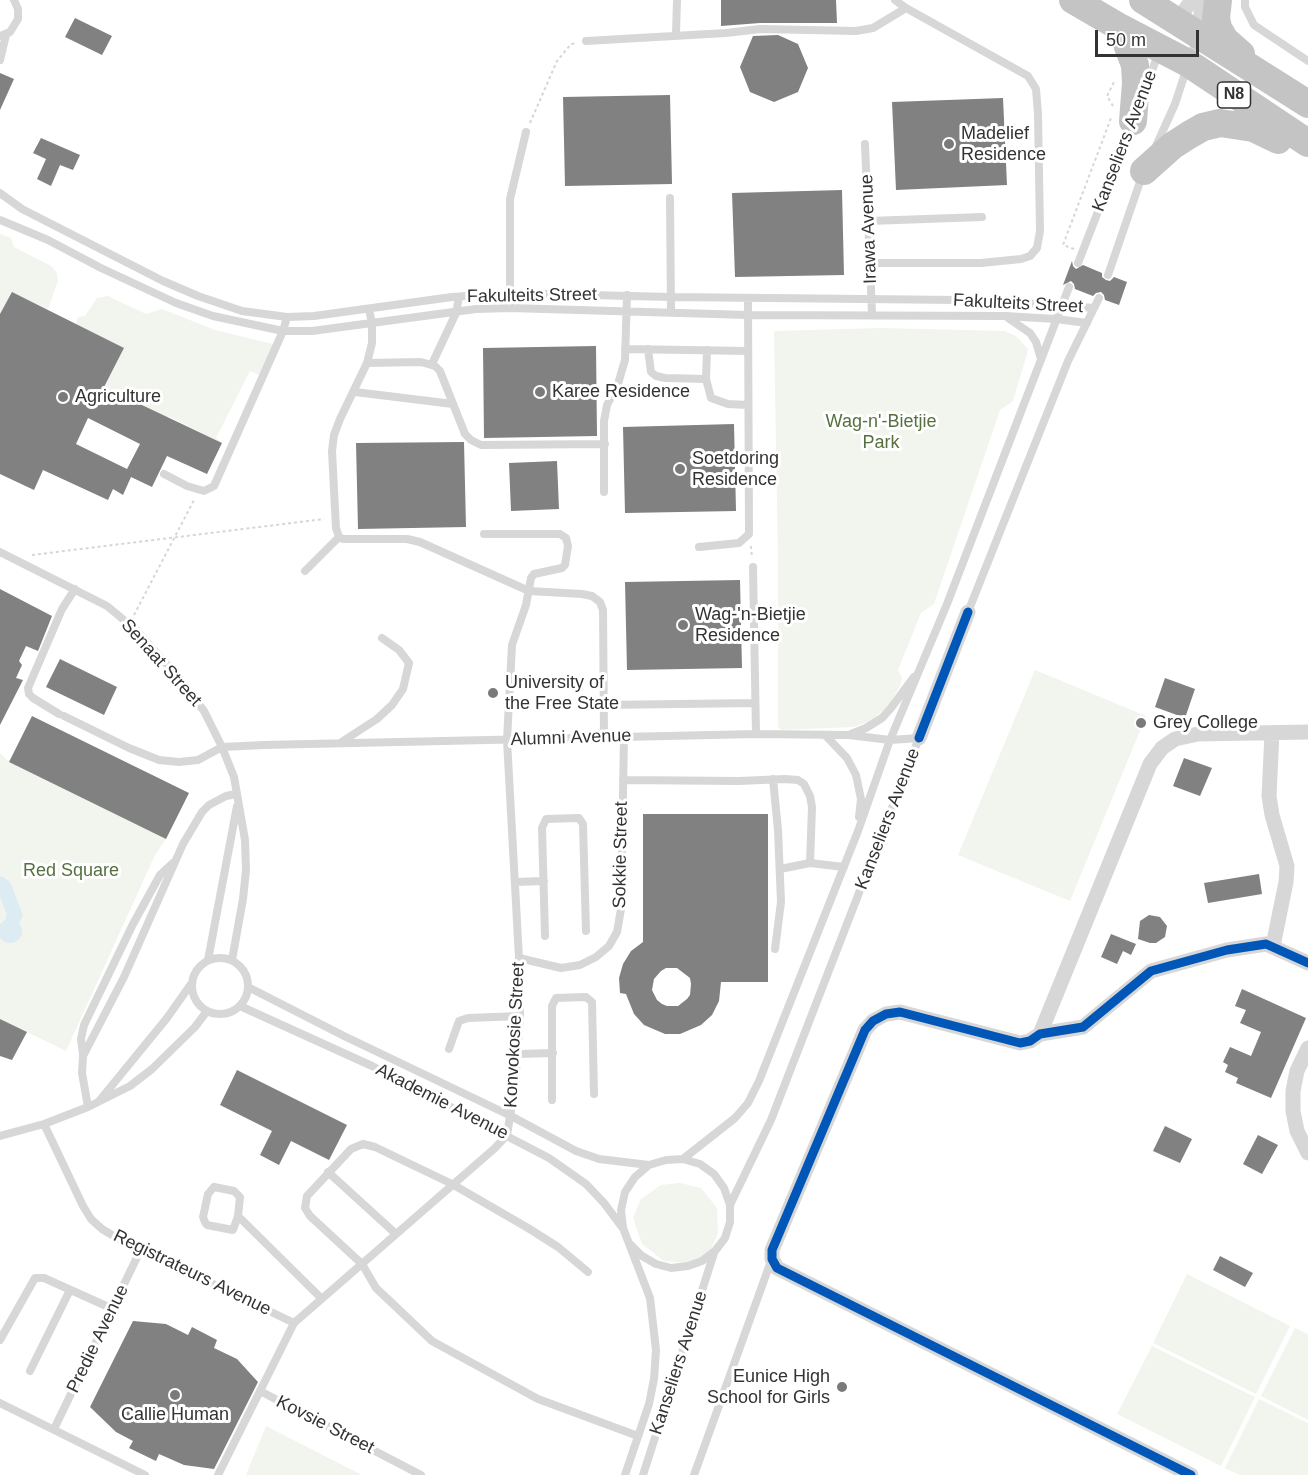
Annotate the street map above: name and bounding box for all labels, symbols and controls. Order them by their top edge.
scale bar [1098,18,1202,56]
text: 50 m [1106,30,1146,50]
street label: Kanseliers Avenue [1088,67,1162,215]
road number: N8 [1218,82,1250,108]
place label: Madelief Residence [961,123,1046,166]
marker: Madelief Residence [942,137,956,151]
street label: Irawa Avenue [856,174,882,284]
street label: Fakulteits Street [467,284,597,308]
street label: Fakulteits Street [952,290,1084,318]
place label: Karee Residence [552,381,690,403]
marker: Karee Residence [533,385,547,399]
place label: Agriculture [75,386,161,408]
marker: Agriculture [56,390,70,404]
park label: Wag-n'-Bietjie Park [826,411,936,454]
place label: Soetdoring Residence [692,448,779,490]
marker: Soetdoring Residence [673,462,687,476]
place label: Wag-'n-Bietjie Residence [695,604,806,646]
street label: Senaat Street [116,615,206,711]
marker: Wag-'n-Bietjie Residence [676,618,690,632]
place label: University of the Free State [505,672,619,714]
marker: University of the Free State [486,686,500,700]
place label: Grey College [1153,712,1258,734]
marker: Grey College [1134,716,1148,730]
street label: Alumni Avenue [510,725,632,751]
street label: Kanseliers Avenue [851,745,925,893]
street label: Sokkie Street [609,801,633,909]
park label: Red Square [23,860,119,882]
street label: Konvokosie Street [500,961,530,1109]
street label: Akademie Avenue [372,1059,512,1145]
street label: Registrateurs Avenue [110,1225,274,1321]
street label: Predie Avenue [62,1281,134,1397]
street label: Kanseliers Avenue [646,1288,712,1438]
place label: Eunice High School for Girls [707,1366,830,1408]
marker: Eunice High School for Girls [835,1380,849,1394]
marker: Callie Human [168,1388,182,1402]
street label: Kovsie Street [272,1391,378,1459]
place label: Callie Human [121,1404,229,1426]

